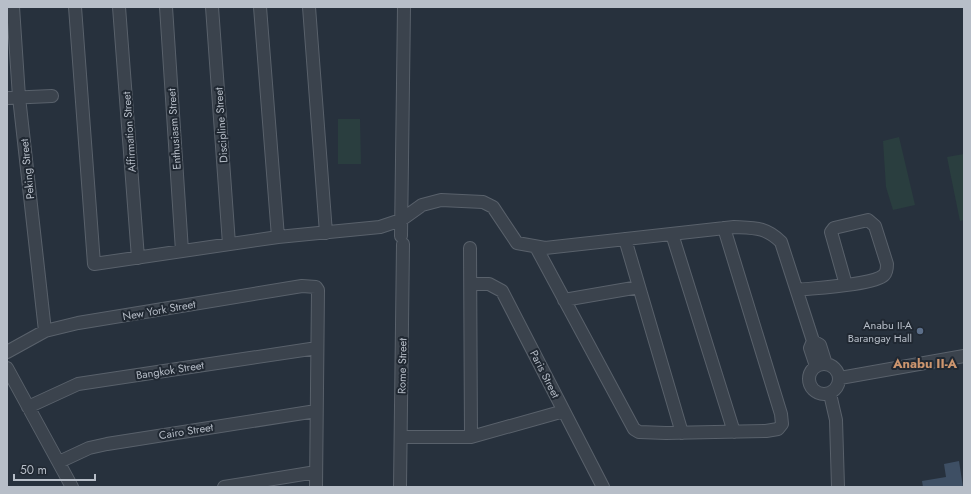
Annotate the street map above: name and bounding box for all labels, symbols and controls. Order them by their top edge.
street label: Discipline Street [210,86,232,163]
street label: Enthusiasm Street [163,88,185,170]
street label: Affirmation Street [118,91,140,173]
street label: Peking Street [16,138,38,200]
street label: New York Street [121,296,197,324]
place label: Anabu II-A Barangay Hall [848,317,913,346]
marker: Anabu II-A Barangay Hall [915,326,925,336]
street label: Rome Street [394,338,410,394]
street label: Paris Street [526,347,564,401]
district label: Anabu II-A [892,354,958,373]
street label: Bangkok Street [135,357,205,383]
street label: Cairo Street [158,419,215,443]
scale bar [14,456,95,482]
text: 50 m [20,461,47,479]

